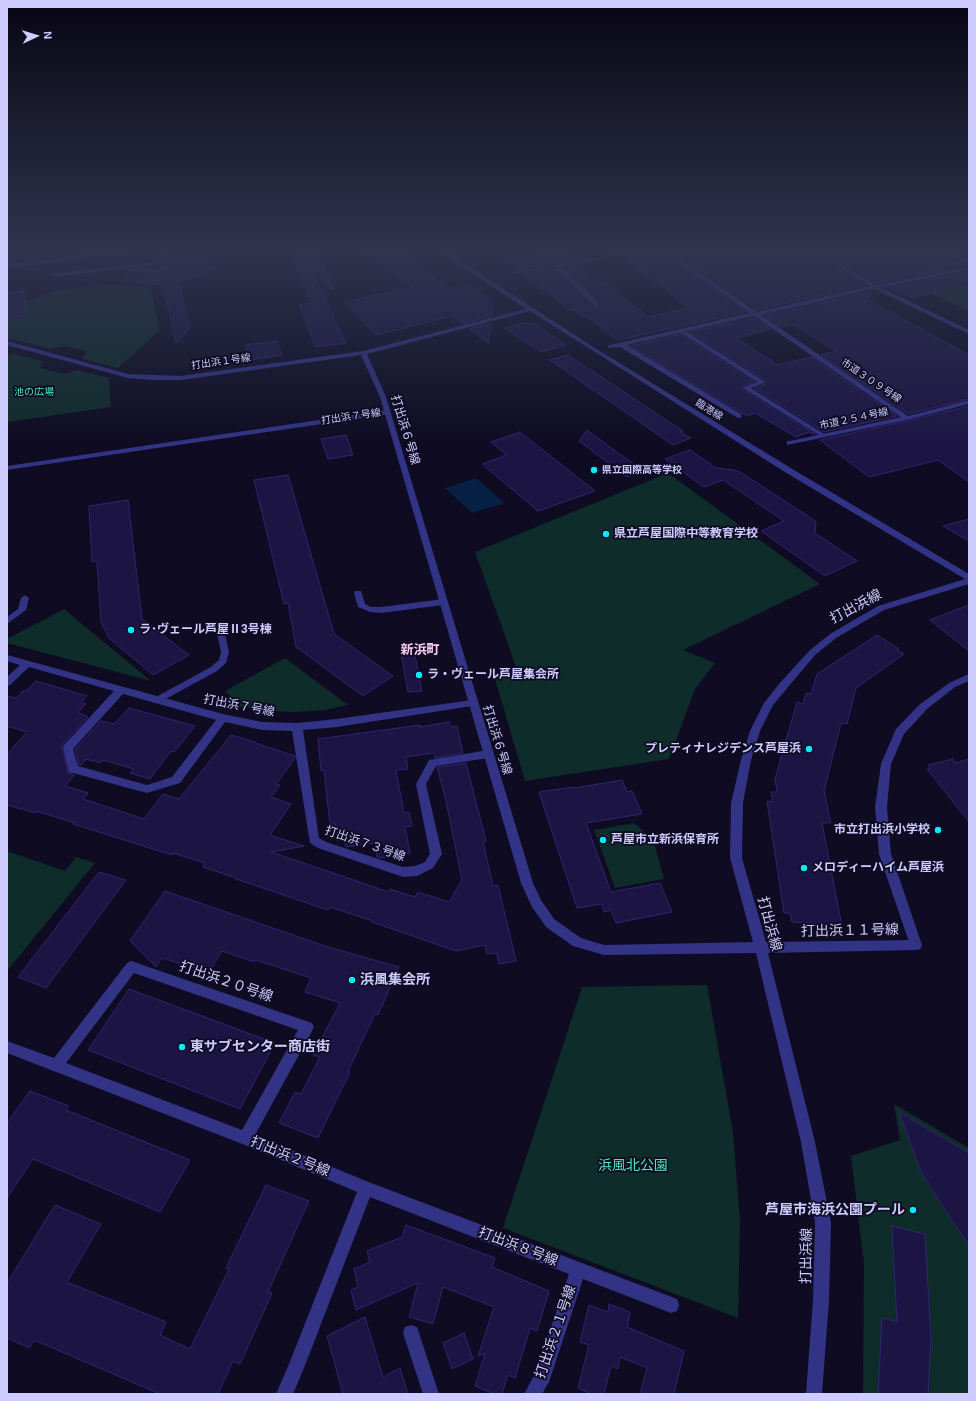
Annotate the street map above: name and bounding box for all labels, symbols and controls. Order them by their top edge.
north arrow [16,16,56,56]
text: N [42,31,54,40]
street label: 打出浜１号線 [190,352,252,372]
street label: 市道３０９号線 [839,356,903,406]
park label: 池の広場 [14,386,54,398]
street label: 打出浜６号線 [388,393,422,467]
street label: 臨港線 [693,397,725,423]
street label: 市道２５４号線 [819,406,889,432]
street label: 打出浜７号線 [320,407,382,427]
place label: 県立国際高等学校 [602,464,682,476]
marker: 県立国際高等学校 [589,465,599,475]
place label: 県立芦屋国際中等教育学校 [614,527,758,541]
marker: 県立芦屋国際中等教育学校 [601,529,611,539]
street label: 打出浜線 [827,586,885,628]
place label: ラ･ヴェール芦屋Ⅱ3号棟 [139,623,272,637]
marker: ラ･ヴェール芦屋Ⅱ3号棟 [126,625,136,635]
district label: 新浜町 [401,642,439,658]
place label: ラ・ヴェール芦屋集会所 [427,668,559,682]
marker: ラ・ヴェール芦屋集会所 [414,670,424,680]
street label: 打出浜７号線 [202,692,276,720]
street label: 打出浜６号線 [480,703,514,777]
place label: プレティナレジデンス芦屋浜 [645,742,801,756]
marker: プレティナレジデンス芦屋浜 [804,744,814,754]
place label: 市立打出浜小学校 [834,823,930,837]
street label: 打出浜７３号線 [323,824,407,864]
marker: 市立打出浜小学校 [933,825,943,835]
place label: 芦屋市立新浜保育所 [611,833,719,847]
marker: 芦屋市立新浜保育所 [598,835,608,845]
place label: メロディーハイム芦屋浜 [812,861,944,875]
marker: メロディーハイム芦屋浜 [799,863,809,873]
street label: 打出浜線 [754,895,784,953]
street label: 打出浜１１号線 [801,922,899,940]
street label: 打出浜２０号線 [177,958,275,1006]
place label: 浜風集会所 [360,972,430,988]
marker: 浜風集会所 [347,975,357,985]
place label: 東サブセンター商店街 [190,1039,330,1055]
marker: 東サブセンター商店街 [177,1042,187,1052]
street label: 打出浜２号線 [248,1133,332,1181]
park label: 浜風北公園 [598,1158,668,1174]
place label: 芦屋市海浜公園プール [765,1202,905,1218]
marker: 芦屋市海浜公園プール [908,1205,918,1215]
street label: 打出浜８号線 [476,1224,560,1270]
street label: 打出浜線 [798,1228,816,1284]
street label: 打出浜２１号線 [532,1283,580,1381]

